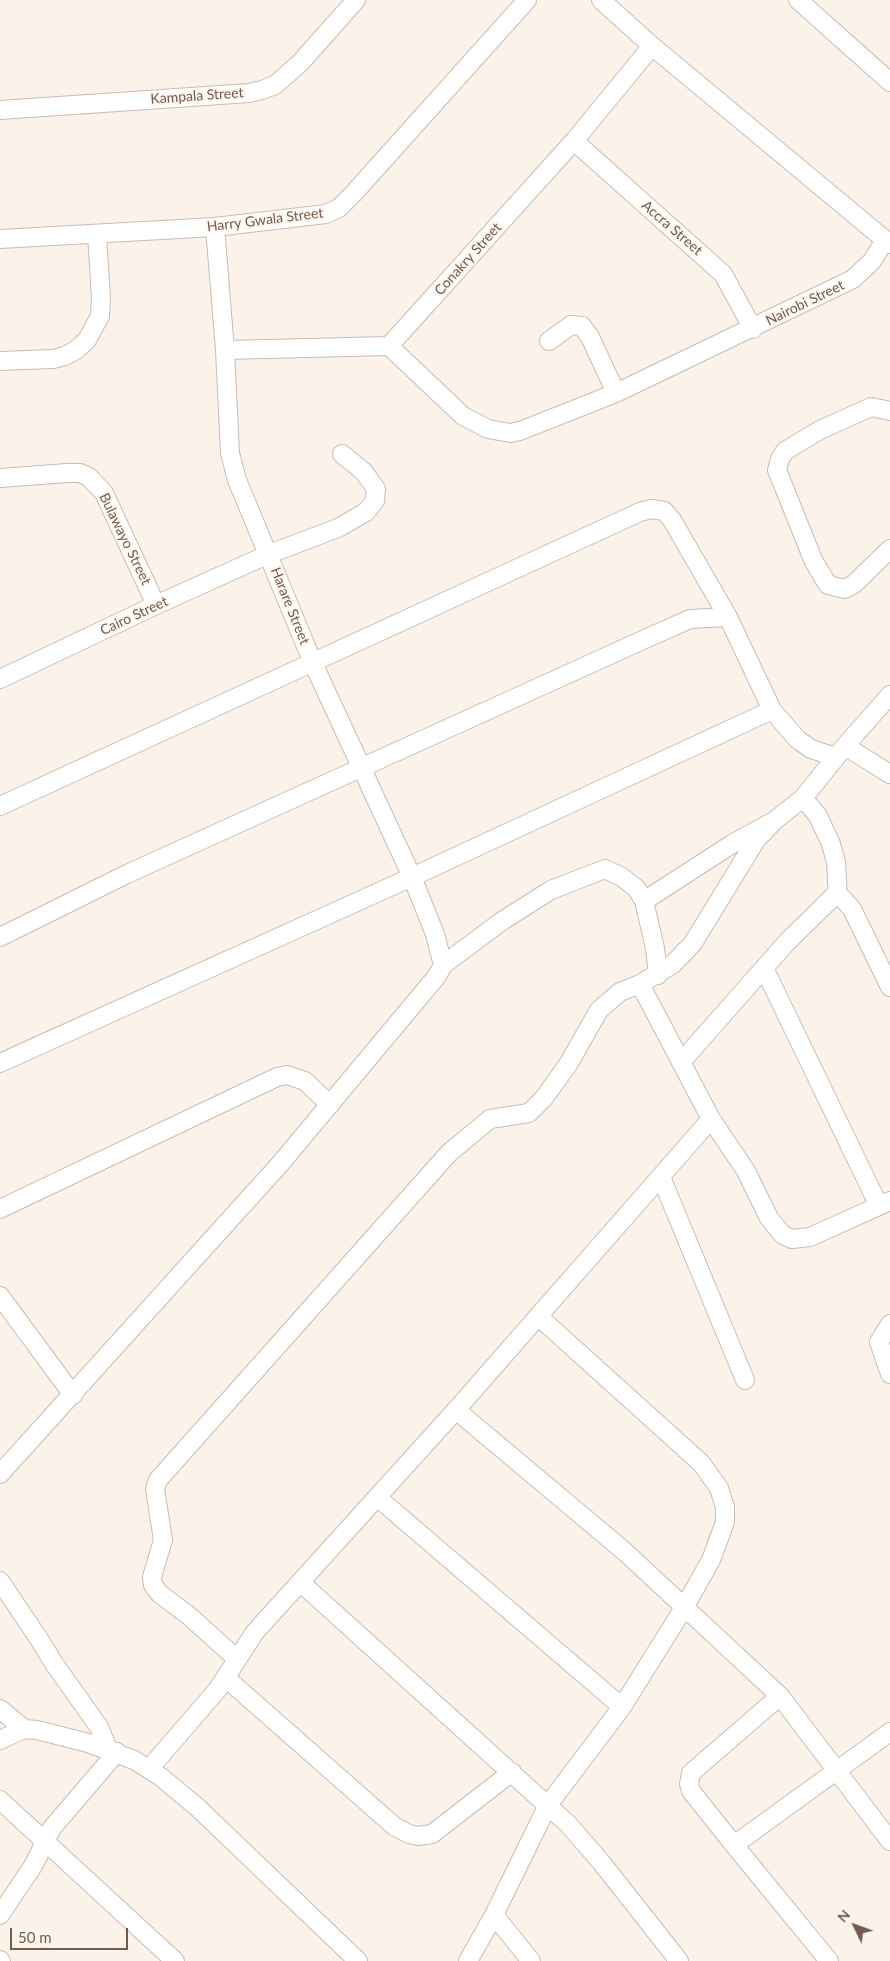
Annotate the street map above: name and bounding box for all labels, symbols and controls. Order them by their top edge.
street label: Kampala Street [150,84,244,108]
street label: Accra Street [638,197,706,259]
street label: Harry Gwala Street [206,205,324,235]
street label: Conakry Street [431,219,505,299]
street label: Nairobi Street [763,277,847,329]
street label: Bulawayo Street [96,490,154,588]
street label: Harare Street [267,565,313,647]
street label: Cairo Street [97,593,171,639]
north arrow [830,1901,880,1951]
text: N [834,1906,853,1925]
scale bar [12,1918,130,1950]
text: 50 m [18,1928,52,1946]

